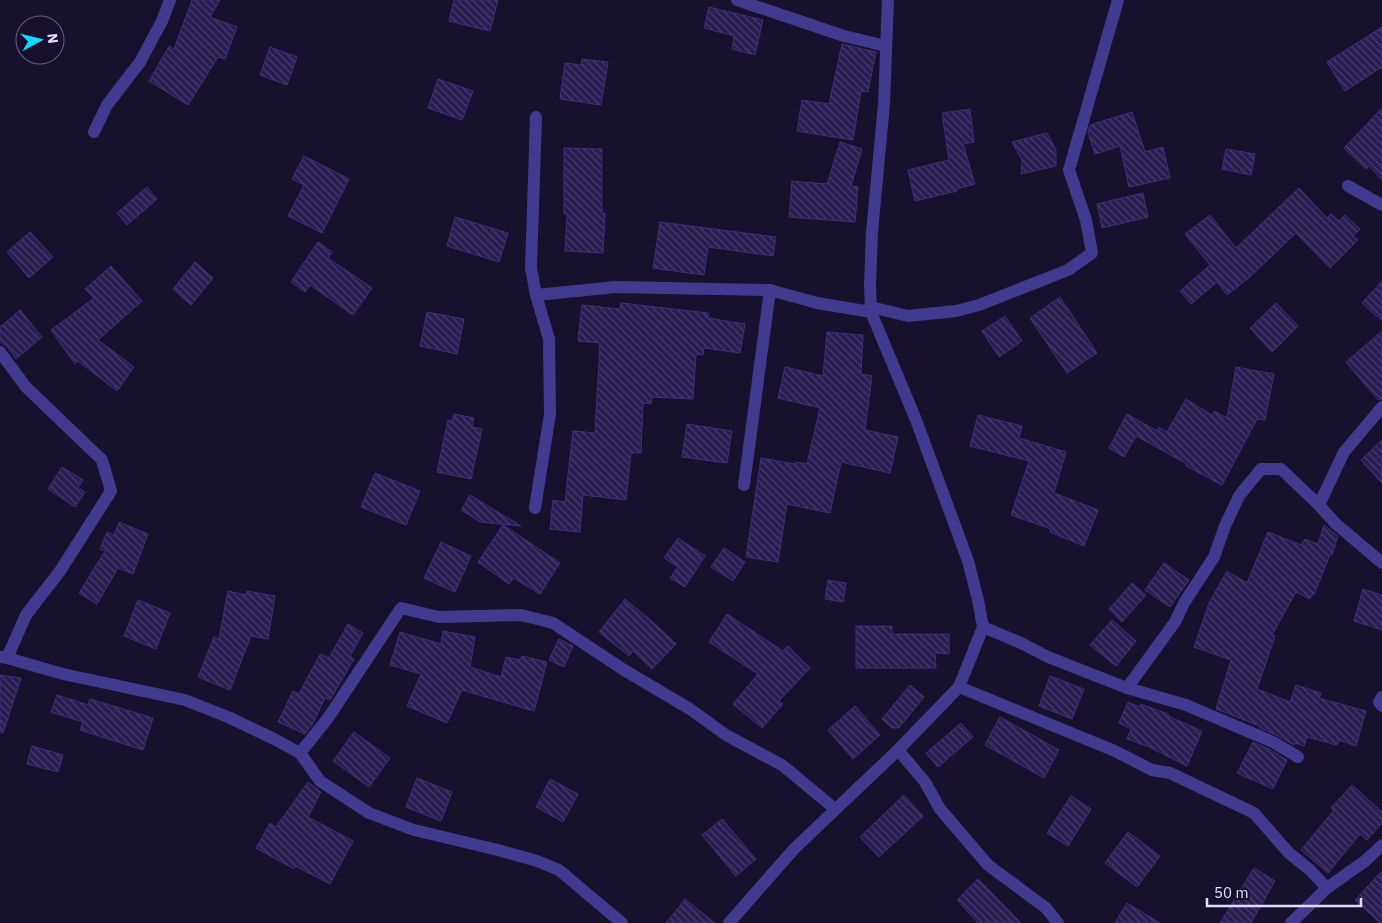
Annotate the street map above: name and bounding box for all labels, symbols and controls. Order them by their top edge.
north arrow [15,15,65,65]
text: N [43,32,62,45]
scale bar [1207,876,1361,908]
text: 50 m [1214,883,1249,902]

